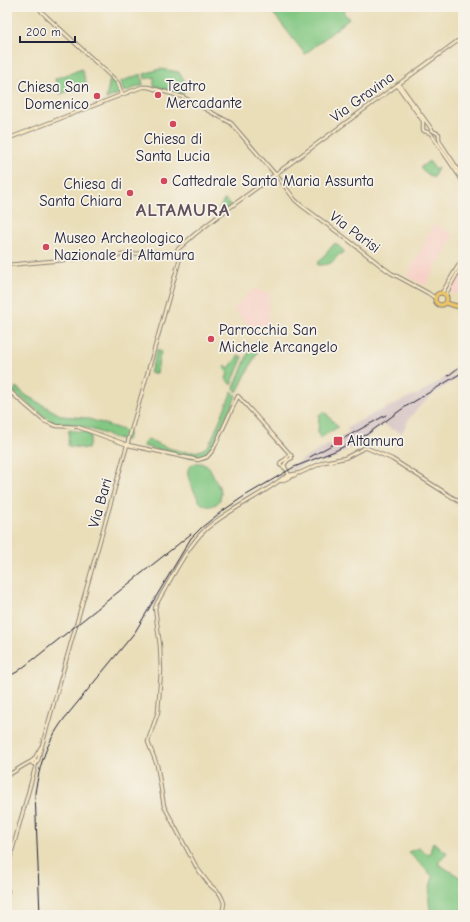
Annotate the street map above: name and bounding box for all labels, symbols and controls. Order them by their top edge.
scale bar [20,18,75,44]
text: 200 m [26,25,61,39]
street label: Via Gravina [327,68,397,126]
place label: Teatro Mercadante [166,77,242,112]
place label: Chiesa San Domenico [18,78,89,113]
marker: Teatro Mercadante [153,90,163,100]
marker: Chiesa San Domenico [92,91,102,101]
marker: Chiesa di Santa Lucia [168,119,178,129]
place label: Chiesa di Santa Lucia [136,130,210,165]
place label: Cattedrale Santa Maria Assunta [172,172,374,190]
place label: Chiesa di Santa Chiara [39,175,122,210]
marker: Cattedrale Santa Maria Assunta [159,176,169,186]
marker: Chiesa di Santa Chiara [125,188,135,198]
district label: ALTAMURA [136,199,230,221]
street label: Via Parisi [326,207,384,257]
place label: Museo Archeologico Nazionale di Altamura [54,229,195,264]
marker: Museo Archeologico Nazionale di Altamura [41,242,51,252]
place label: Parrocchia San Michele Arcangelo [219,321,338,356]
marker: Parrocchia San Michele Arcangelo [206,334,216,344]
place label: Altamura [347,432,404,450]
marker: Altamura [332,435,344,447]
street label: Via Bari [84,476,116,530]

